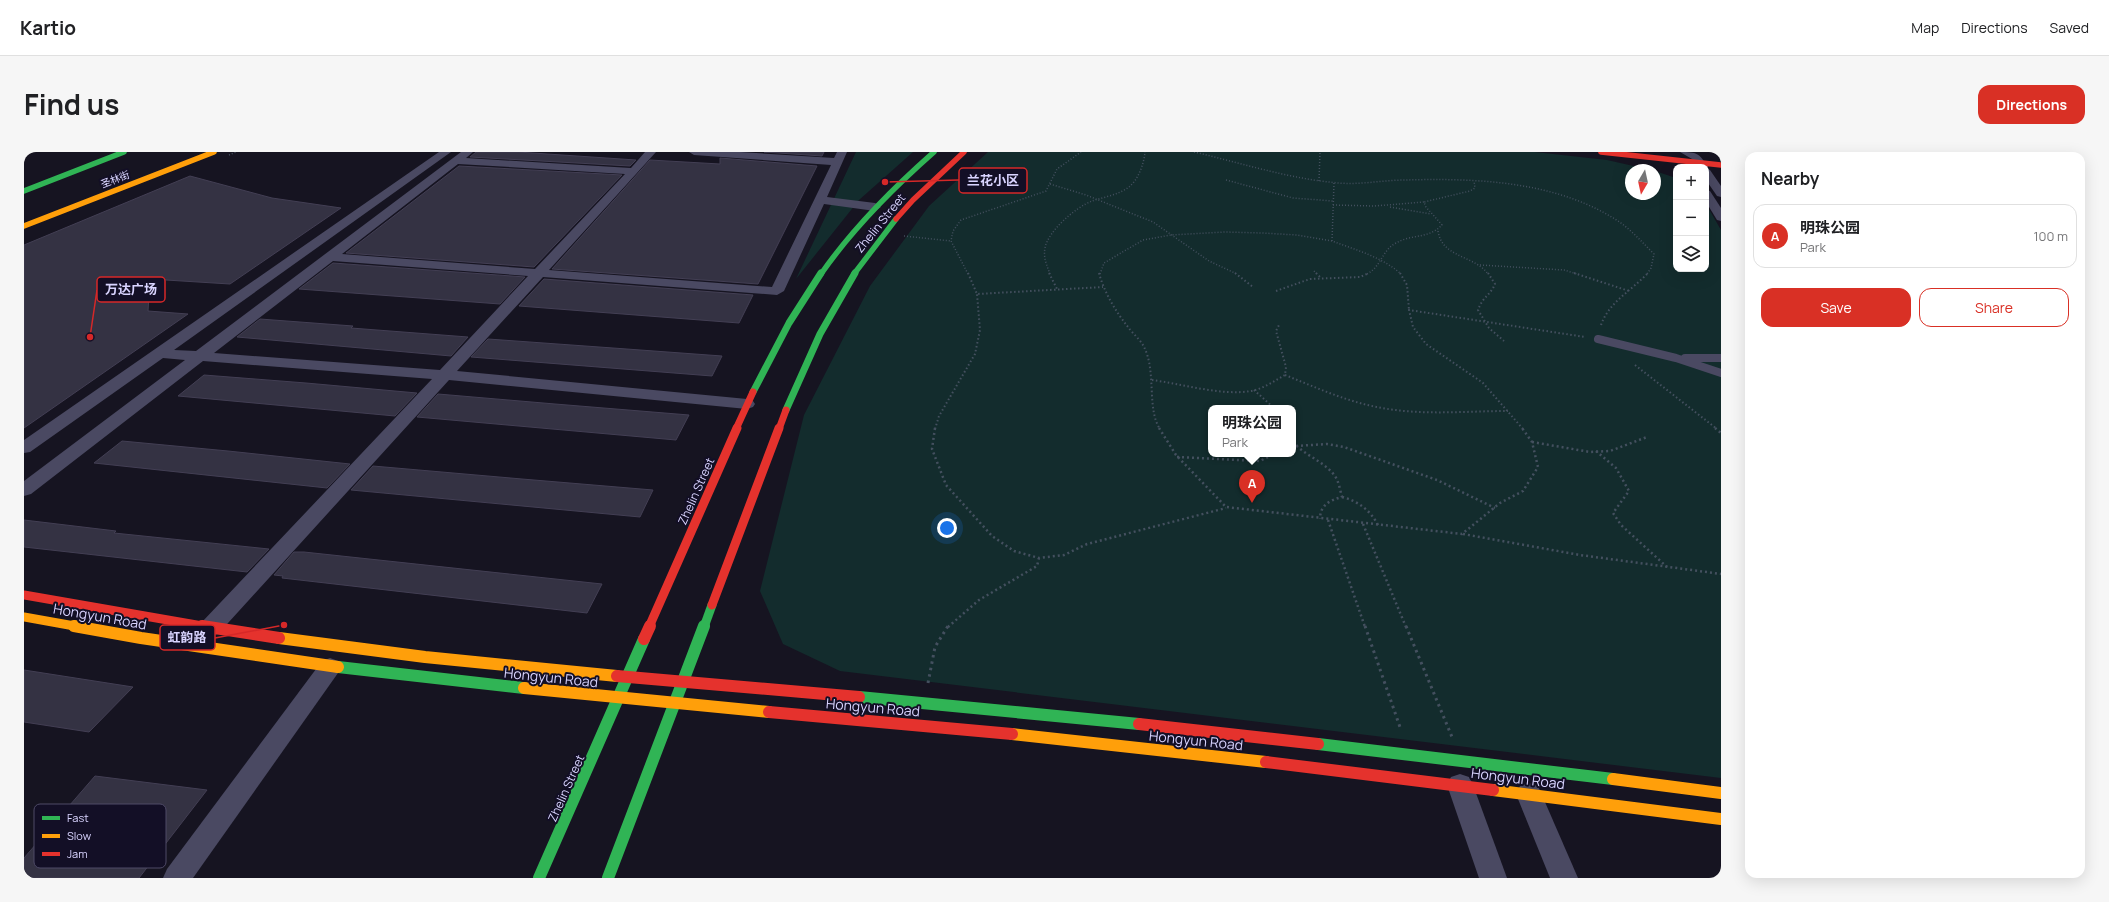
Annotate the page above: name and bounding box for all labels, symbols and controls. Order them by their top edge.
text: Kartio [20,15,76,41]
text: Map [1911,18,1939,37]
text: Directions [1961,18,2028,37]
text: Saved [2050,18,2089,37]
text: Find us [24,85,119,123]
button: Directions [1978,85,2085,124]
north arrow [1625,164,1661,200]
map controls [1673,164,1709,272]
button: + [1673,164,1709,200]
street label: 圣林街 [98,167,132,191]
text: Nearby [1761,167,1819,190]
callout: 兰花小区 [959,168,1027,193]
text: 兰花小区 [967,171,1019,189]
street label: Zhelin Street [851,190,909,256]
button: − [1673,200,1709,236]
text: 明珠公园 [1800,217,1860,238]
text: A [1771,227,1779,245]
text: 100 m [2033,227,2068,245]
button: layers [1673,236,1709,272]
text: Park [1800,238,1826,256]
callout: 万达广场 [97,277,165,302]
text: 万达广场 [105,280,157,298]
button: Save [1761,288,1911,327]
button: Share [1919,288,2069,327]
popup [1208,405,1296,457]
text: 明珠公园 [1222,412,1282,433]
text: Park [1222,433,1248,451]
street label: Zhelin Street [674,455,718,527]
pin: A [1239,470,1265,503]
your location [937,518,957,538]
street label: Hongyun Road [52,598,148,634]
callout: 虹韵路 [160,625,215,650]
text: 虹韵路 [167,628,207,646]
street label: Hongyun Road [503,663,599,691]
street label: Hongyun Road [825,693,921,721]
street label: Hongyun Road [1148,726,1244,754]
street label: Zhelin Street [544,752,588,824]
street label: Hongyun Road [1470,763,1566,793]
legend [34,804,166,868]
text: Fast [67,810,89,825]
text: Slow [67,828,92,843]
text: Jam [67,846,88,861]

